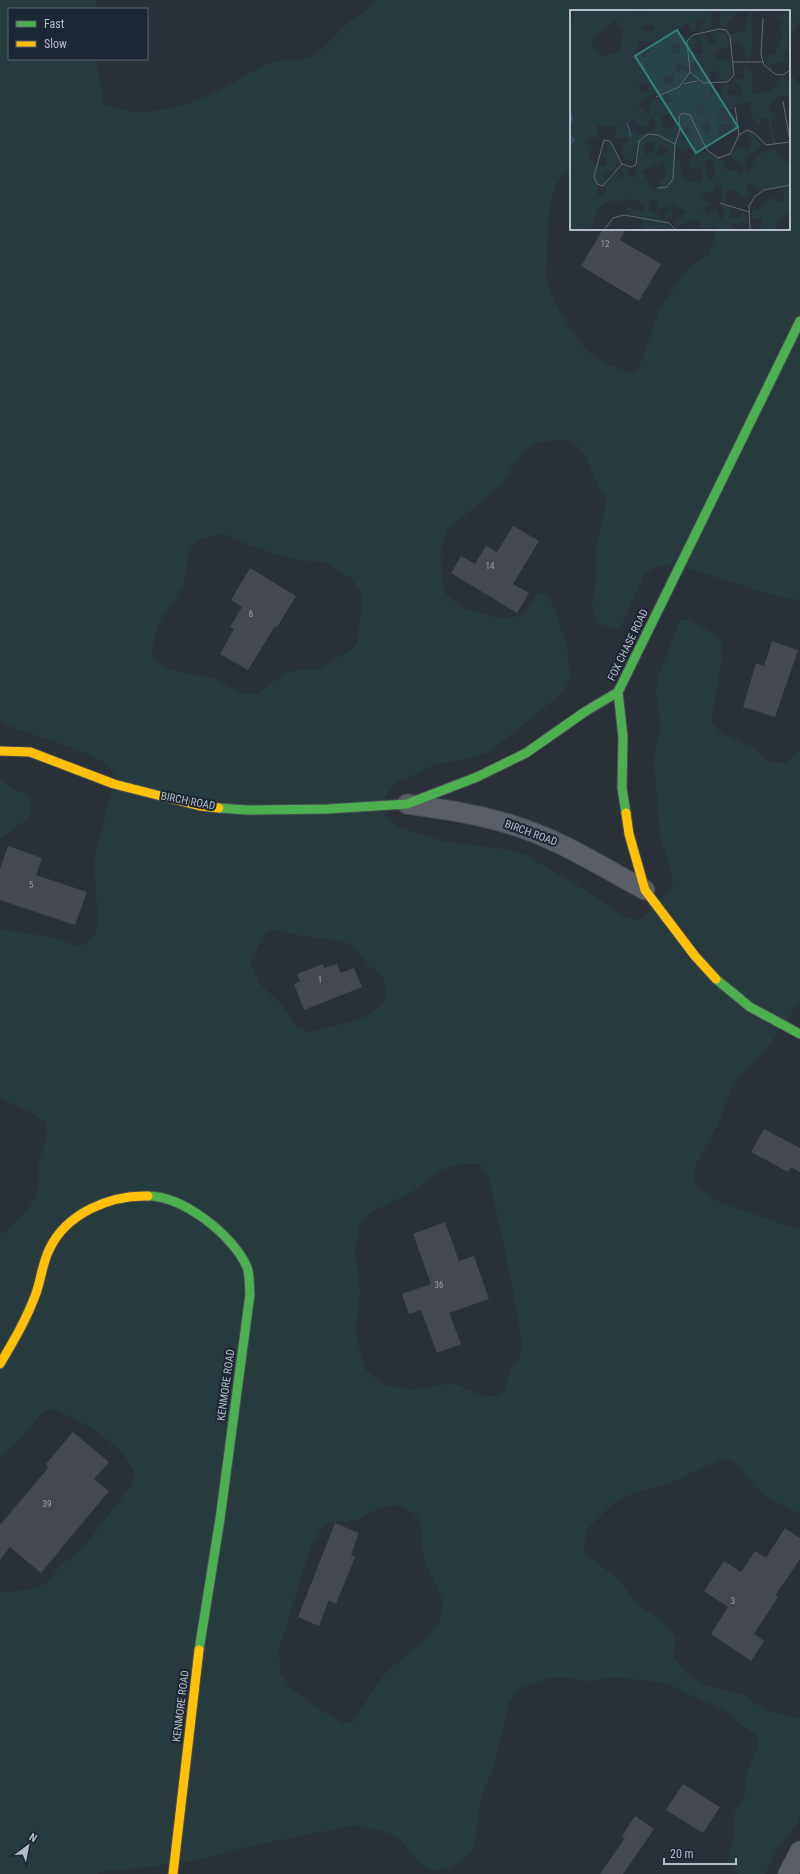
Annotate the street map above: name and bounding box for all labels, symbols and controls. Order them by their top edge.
legend [8,8,148,60]
inset map [570,10,790,230]
text: Fast [44,17,65,31]
text: Slow [44,37,67,51]
house number: 12 [601,239,610,249]
house number: 14 [486,561,495,571]
street label: FOX CHASE ROAD [605,607,651,683]
house number: 6 [249,609,253,619]
street label: BIRCH ROAD [160,789,216,813]
street label: BIRCH ROAD [503,817,559,849]
house number: 5 [29,880,34,890]
house number: 1 [318,975,322,985]
house number: 36 [435,1280,443,1290]
street label: KENMORE ROAD [215,1348,237,1422]
house number: 39 [43,1499,51,1509]
house number: 3 [731,1596,735,1606]
street label: KENMORE ROAD [170,1669,192,1743]
north arrow [8,1826,48,1866]
text: N [27,1831,40,1845]
scale bar [664,1840,736,1866]
text: 20 m [670,1847,694,1861]

